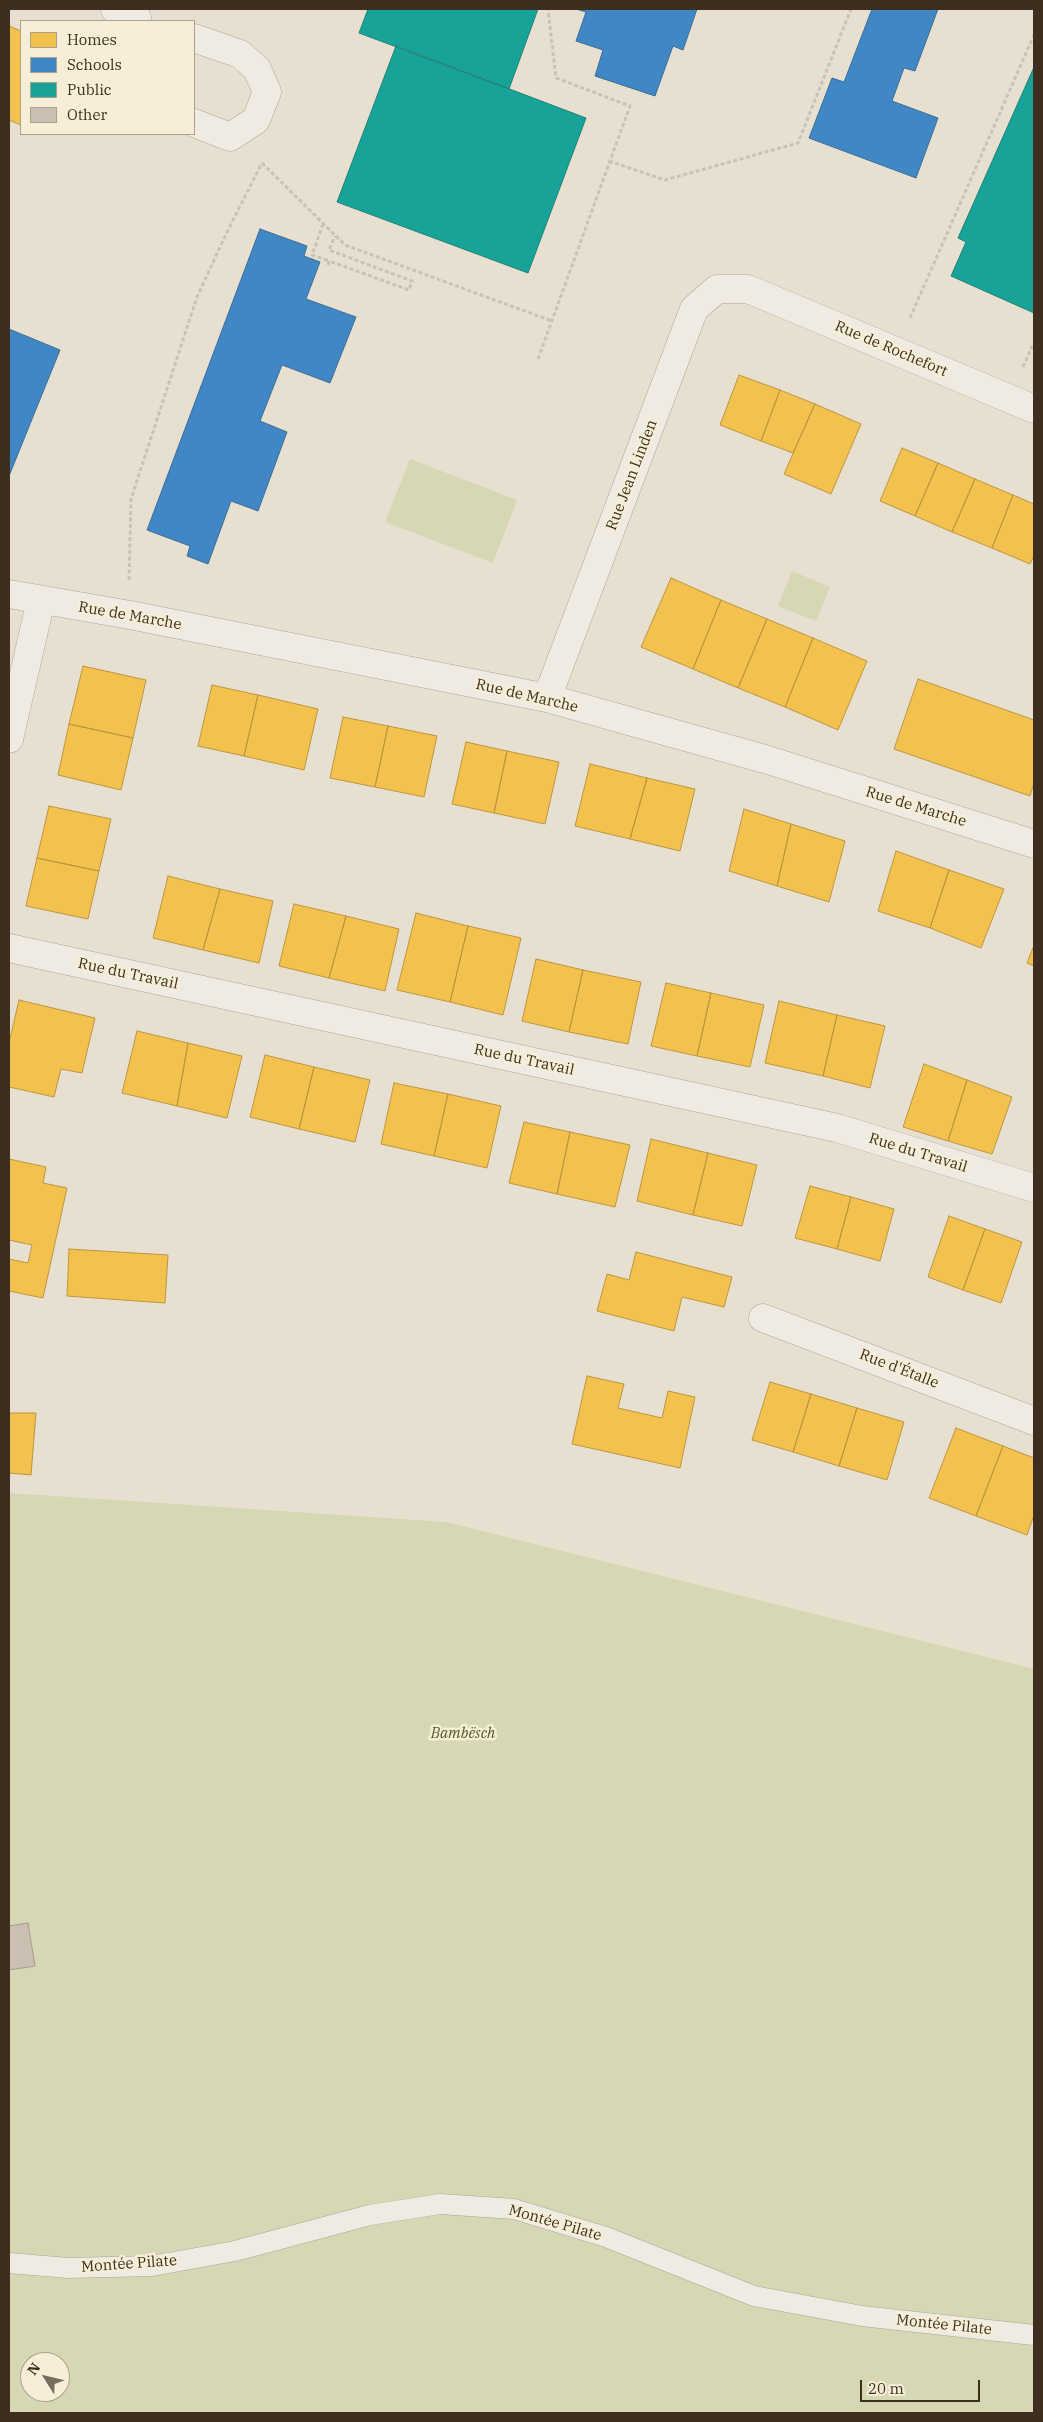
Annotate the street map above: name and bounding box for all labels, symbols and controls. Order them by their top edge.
legend [20,20,195,135]
text: Homes [67,30,117,49]
text: Schools [67,55,122,74]
text: Public [67,80,112,99]
text: Other [67,105,107,124]
street label: Rue de Rochefort [832,317,950,381]
street label: Rue Jean Linden [603,417,661,533]
street label: Rue de Marche [77,598,183,634]
street label: Rue de Marche [474,675,580,717]
street label: Rue de Marche [863,783,969,831]
street label: Rue du Travail [76,955,180,993]
street label: Rue du Travail [472,1041,576,1079]
street label: Rue du Travail [867,1129,969,1177]
street label: Rue d'Étalle [857,1346,941,1392]
park label: Bambësch [431,1725,495,1743]
street label: Montée Pilate [506,2201,604,2245]
street label: Montée Pilate [81,2252,177,2276]
street label: Montée Pilate [895,2311,993,2339]
north arrow [20,2352,70,2402]
text: N [23,2359,44,2379]
scale bar [863,2370,983,2402]
text: 20 m [868,2379,904,2398]

